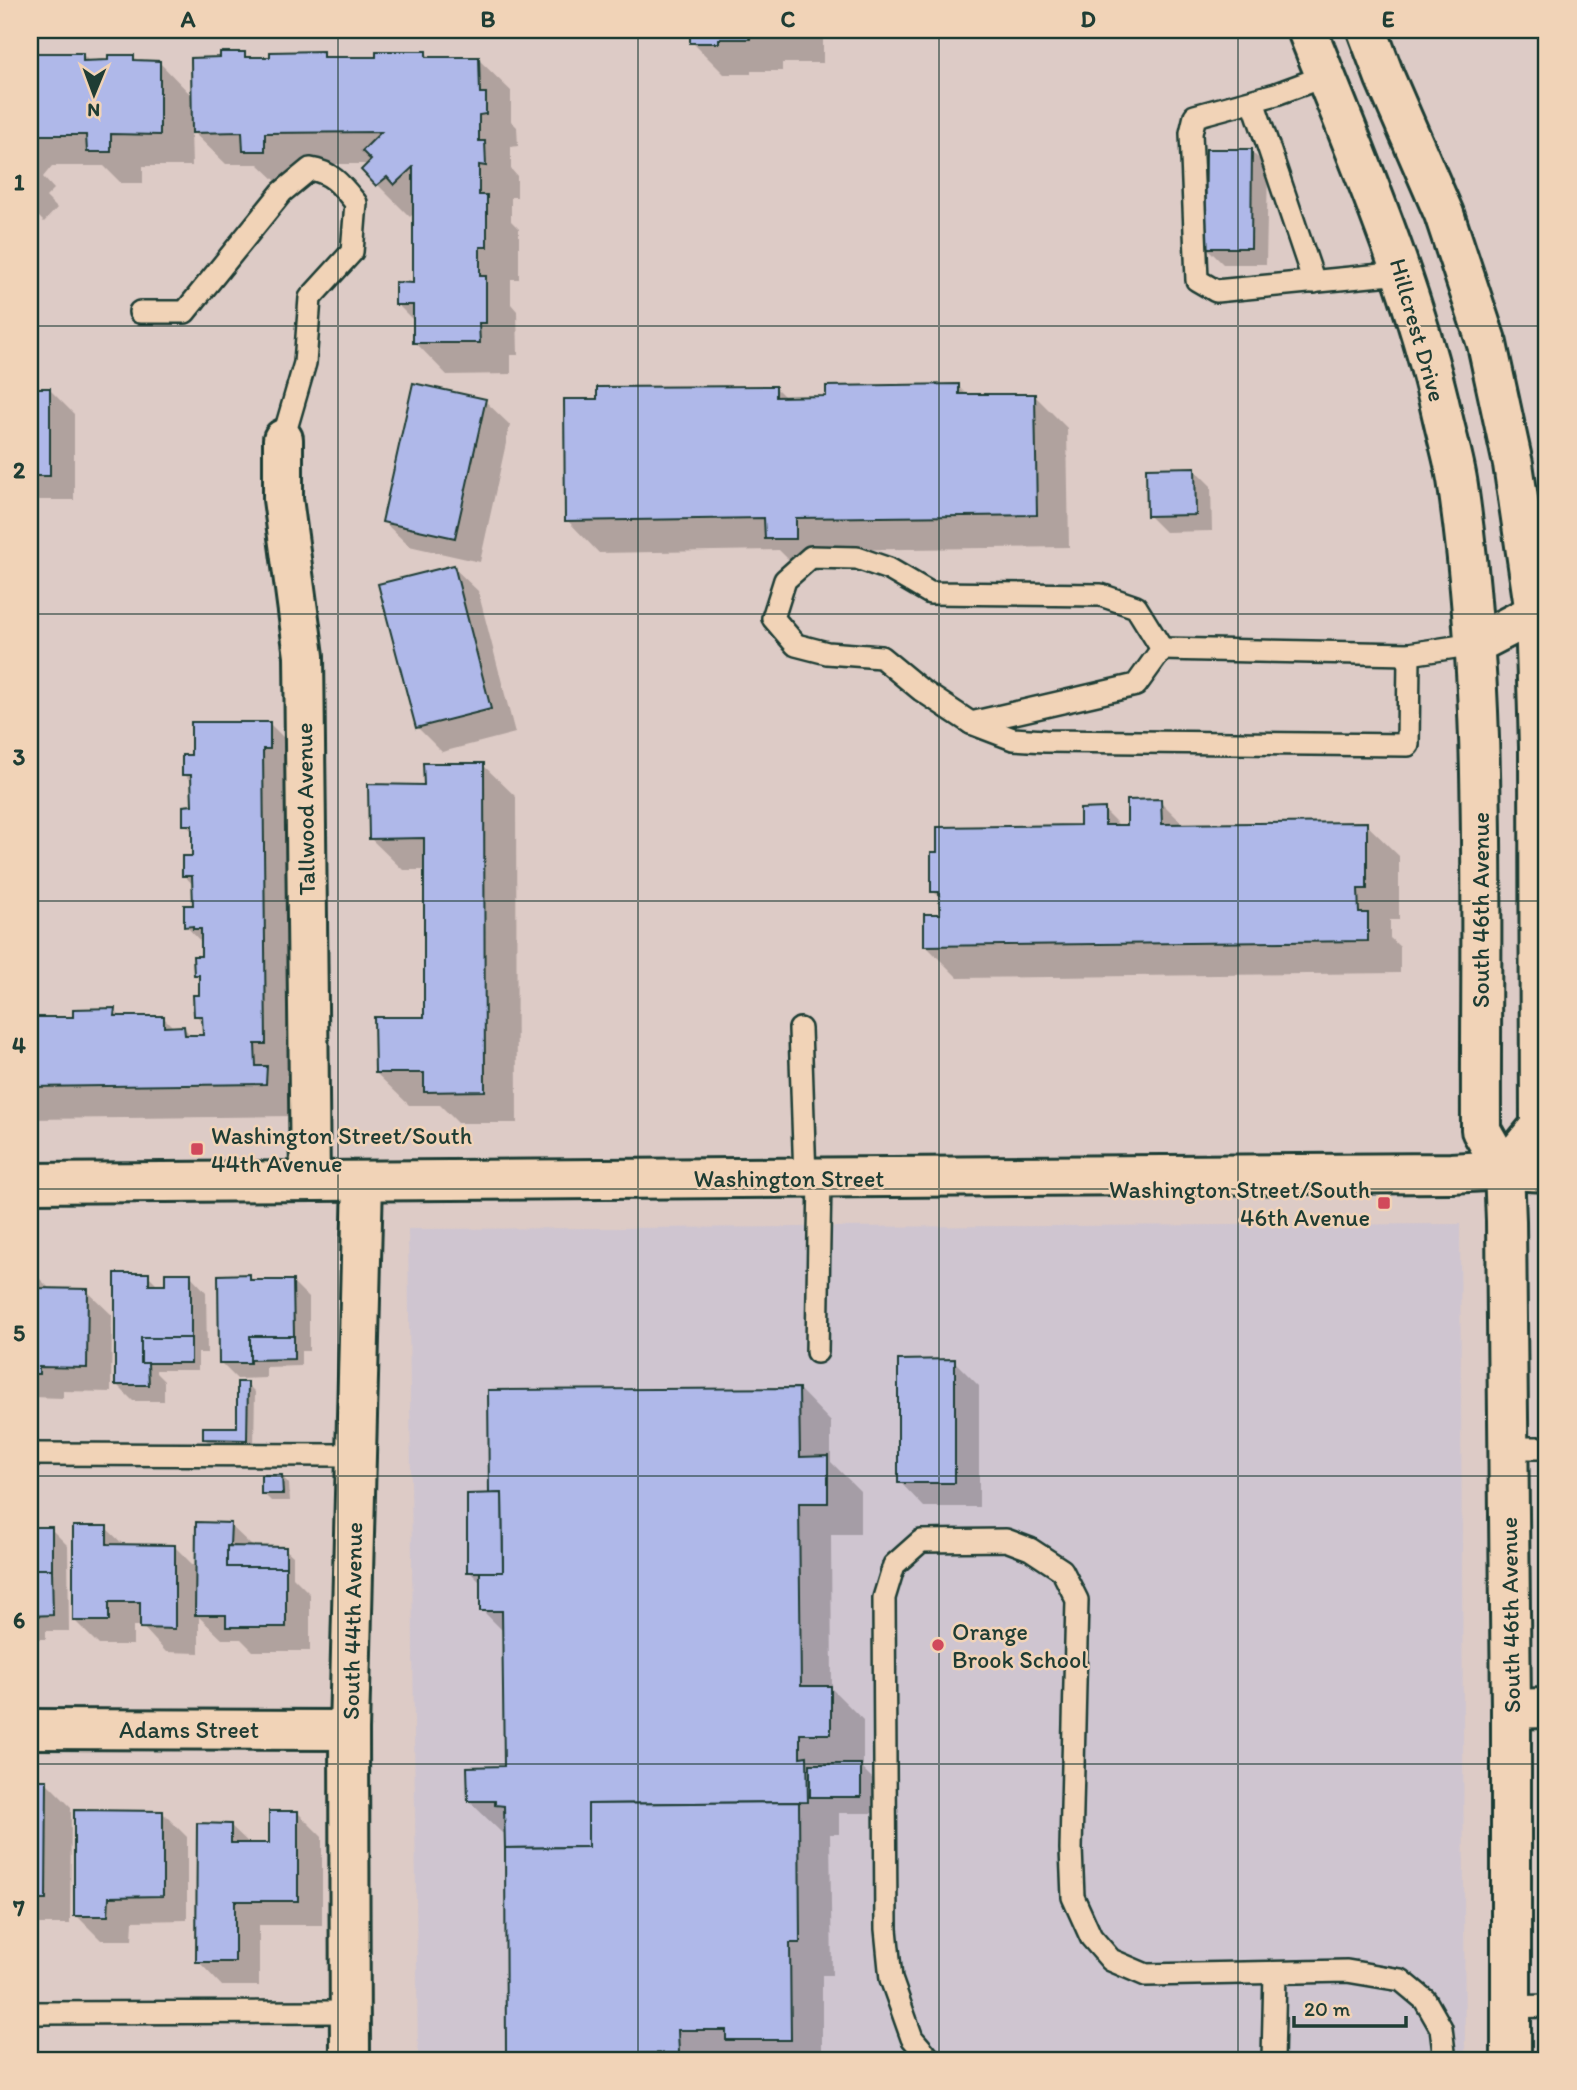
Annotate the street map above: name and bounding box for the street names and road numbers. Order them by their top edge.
street label: Hillcrest Drive [1384,255,1452,405]
street label: Tallwood Avenue [289,722,321,896]
street label: South 46th Avenue [1466,812,1495,1008]
street label: Washington Street [694,1164,884,1193]
street label: South 46th Avenue [1494,1517,1526,1713]
street label: South 44th Avenue [336,1522,368,1720]
street label: Adams Street [119,1715,259,1744]

